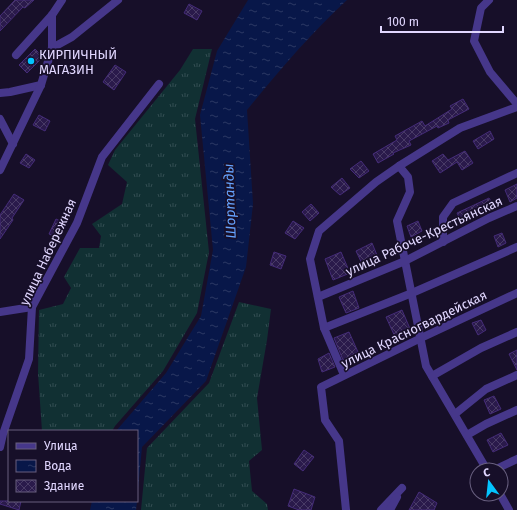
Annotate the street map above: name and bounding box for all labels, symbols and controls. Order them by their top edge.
scale bar [381,8,503,34]
text: 100 m [387,15,419,29]
place label: КИРПИЧНЫЙ МАГАЗИН [39,47,117,77]
marker: КИРПИЧНЫЙ МАГАЗИН [26,56,36,66]
water label: Шортанды [220,163,240,239]
street label: улица Рабоче-Крестьянская [343,193,505,279]
street label: улица Набережная [17,196,79,308]
street label: улица Красногвардейская [339,287,489,371]
legend [8,430,138,502]
text: Улица [44,439,78,453]
text: Вода [44,459,71,473]
north arrow [469,462,509,502]
text: С [482,466,492,480]
text: Здание [44,479,84,493]

